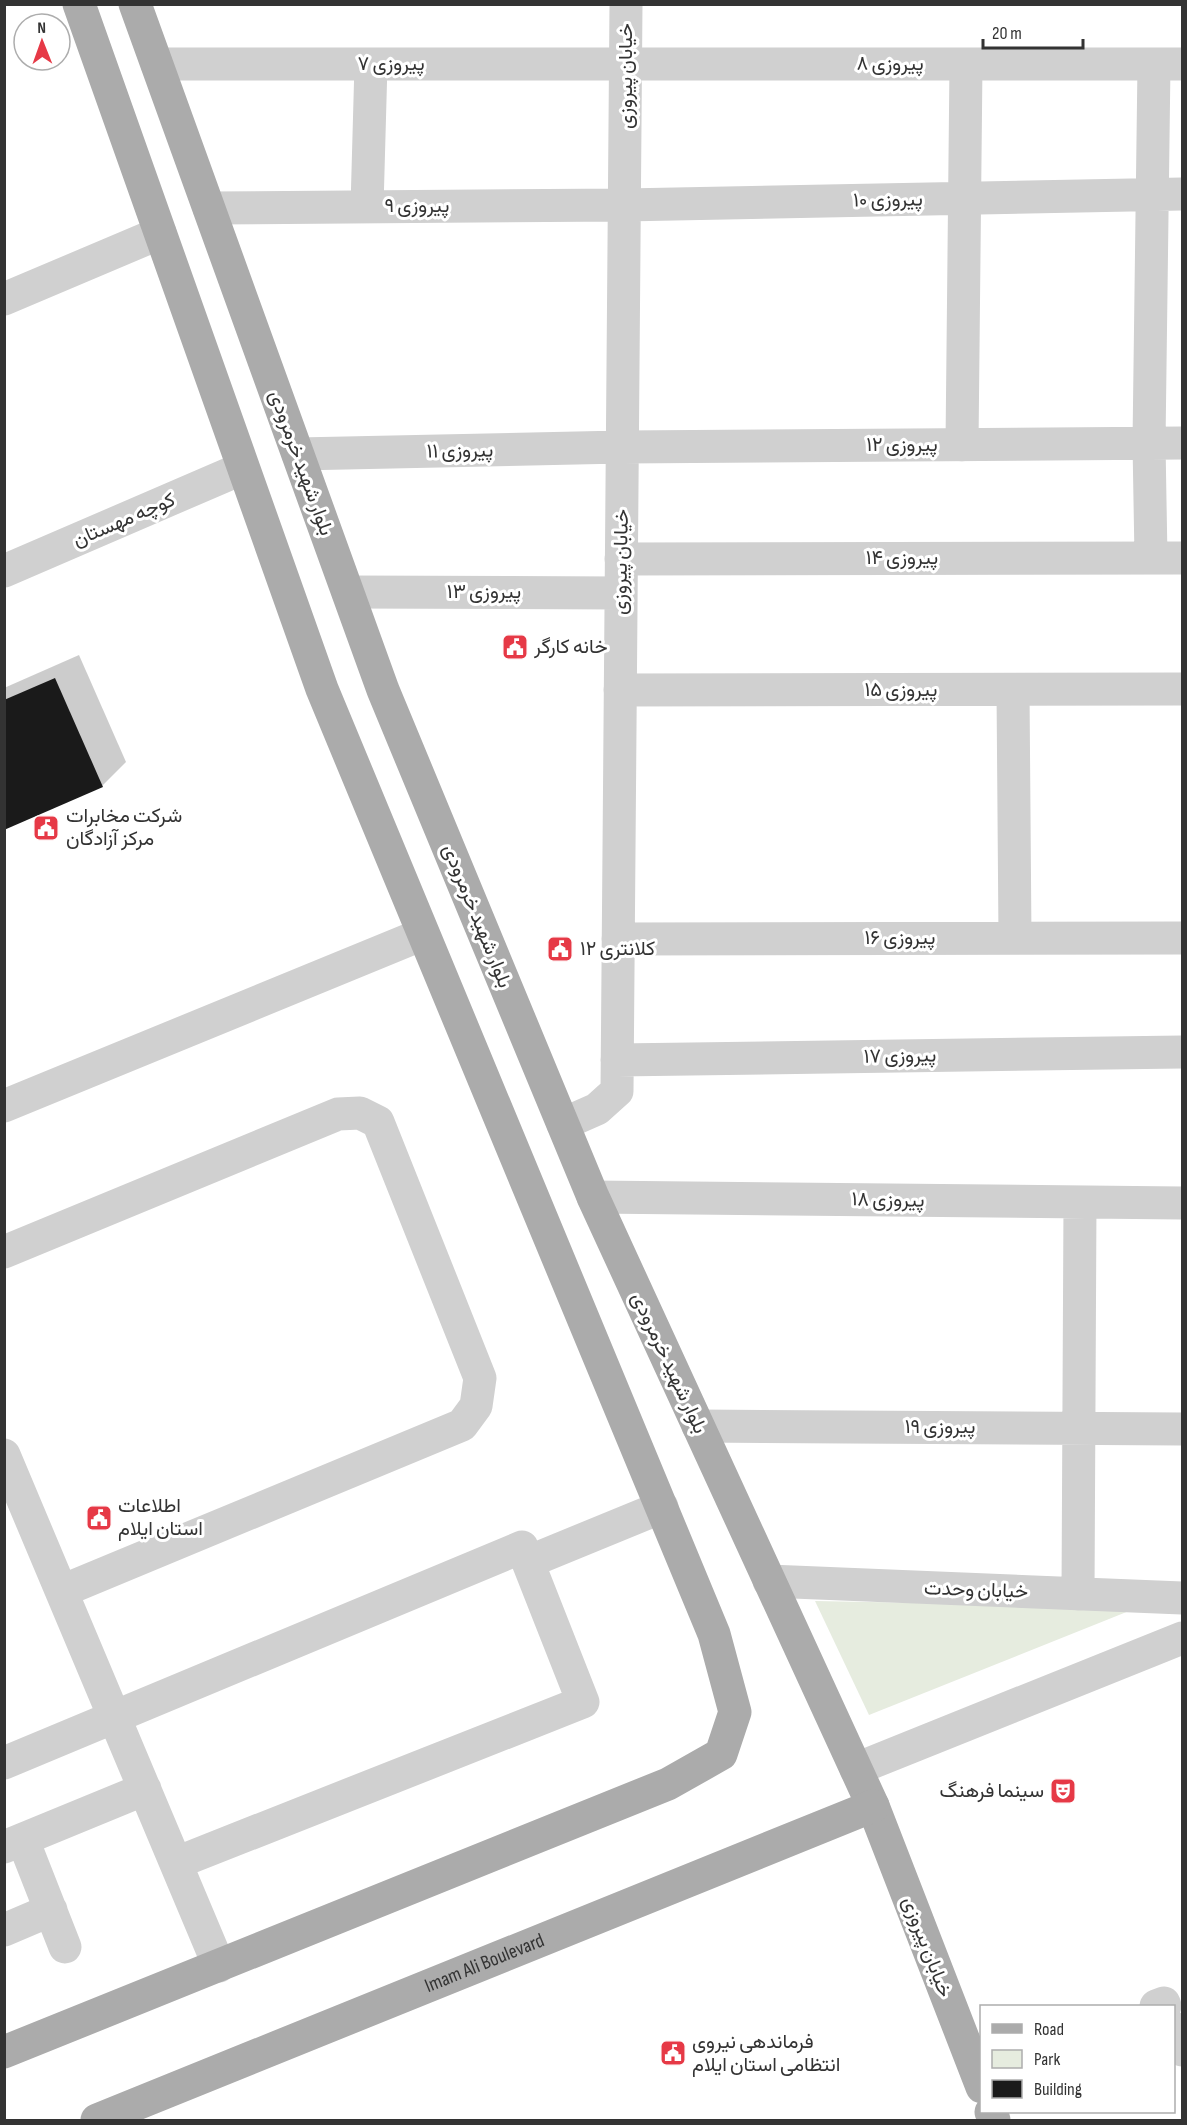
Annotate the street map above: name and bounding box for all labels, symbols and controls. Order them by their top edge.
north arrow [12,12,72,72]
scale bar [983,12,1084,50]
text: N [37,19,46,38]
street label: خیابان پیروزی [614,23,639,129]
text: 20 m [992,23,1022,44]
street label: پیروزی ۷ [357,52,425,77]
street label: پیروزی ۸ [856,52,924,77]
street label: پیروزی ۱۰ [853,187,923,214]
street label: پیروزی ۹ [385,194,449,219]
street label: بلوار شهید خرمرودی [264,387,338,539]
street label: پیروزی ۱۲ [866,433,938,458]
street label: پیروزی ۱۱ [426,438,494,465]
street label: کوچه مهستان [69,488,179,553]
street label: خیابان پیروزی [608,509,635,615]
street label: پیروزی ۱۴ [866,546,938,571]
street label: پیروزی ۱۳ [447,580,521,605]
public building icon: خانه کارگر [500,632,530,662]
place label: خانه کارگر [533,635,608,659]
street label: پیروزی ۱۵ [865,678,937,703]
place label: شرکت مخابرات مرکز آزادگان [66,804,182,851]
public building icon: شرکت مخابرات مرکز آزادگان [31,813,61,843]
street label: بلوار شهید خرمرودی [437,841,517,991]
street label: پیروزی ۱۶ [865,926,935,951]
public building icon: کلانتری ۱۲ [545,934,575,964]
place label: کلانتری ۱۲ [580,937,655,961]
street label: پیروزی ۱۷ [863,1043,937,1070]
street label: پیروزی ۱۸ [851,1187,925,1214]
street label: بلوار شهید خرمرودی [626,1289,712,1437]
street label: پیروزی ۱۹ [905,1415,975,1440]
place label: اطلاعات استان ایلام [118,1494,203,1541]
public building icon: اطلاعات استان ایلام [84,1503,114,1533]
street label: خیابان وحدت [924,1576,1028,1604]
theatre icon: سینما فرهنگ [1048,1776,1078,1806]
place label: سینما فرهنگ [940,1779,1044,1803]
street label: خیابان پیروزی [896,1893,957,2001]
street label: Imam Ali Boulevard [421,1928,548,1998]
legend [980,2005,1175,2113]
text: Road [1034,2019,1064,2040]
place label: فرماندهی نیروی انتظامی استان ایلام [692,2030,840,2077]
public building icon: فرماندهی نیروی انتظامی استان ایلام [658,2038,688,2068]
text: Park [1034,2049,1060,2070]
text: Building [1034,2079,1082,2100]

